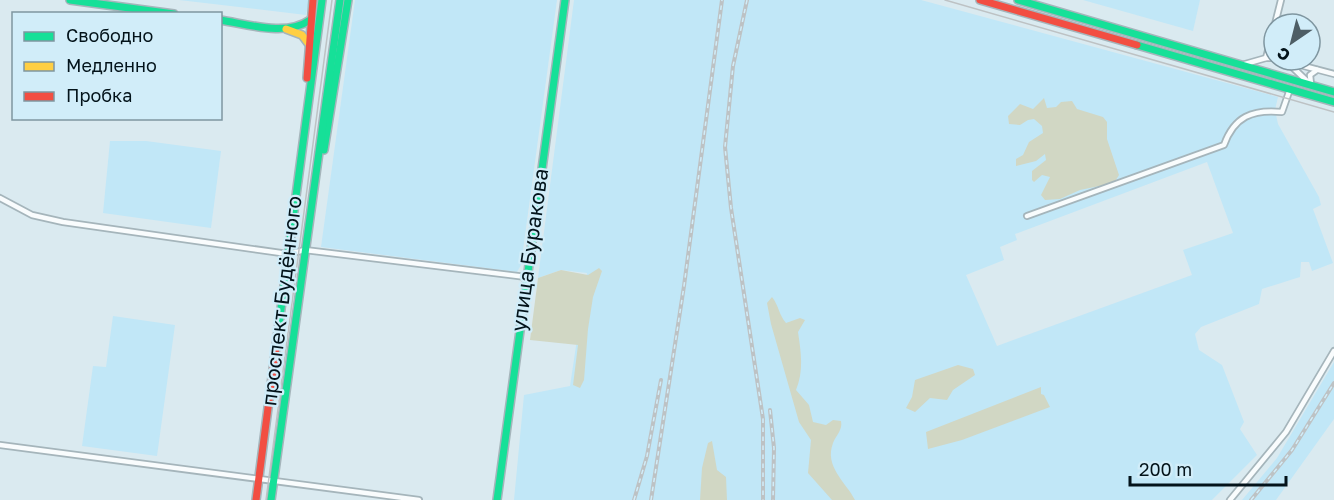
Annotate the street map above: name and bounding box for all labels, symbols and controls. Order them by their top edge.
legend [12,12,222,120]
north arrow [1262,12,1322,72]
text: Свободно [66,24,153,46]
text: С [1273,43,1294,66]
text: Медленно [66,54,157,76]
text: Пробка [66,84,132,106]
street label: улица Буракова [505,167,553,333]
street label: проспект Будённого [255,194,307,407]
scale bar [1130,449,1286,487]
text: 200 m [1139,458,1192,480]

